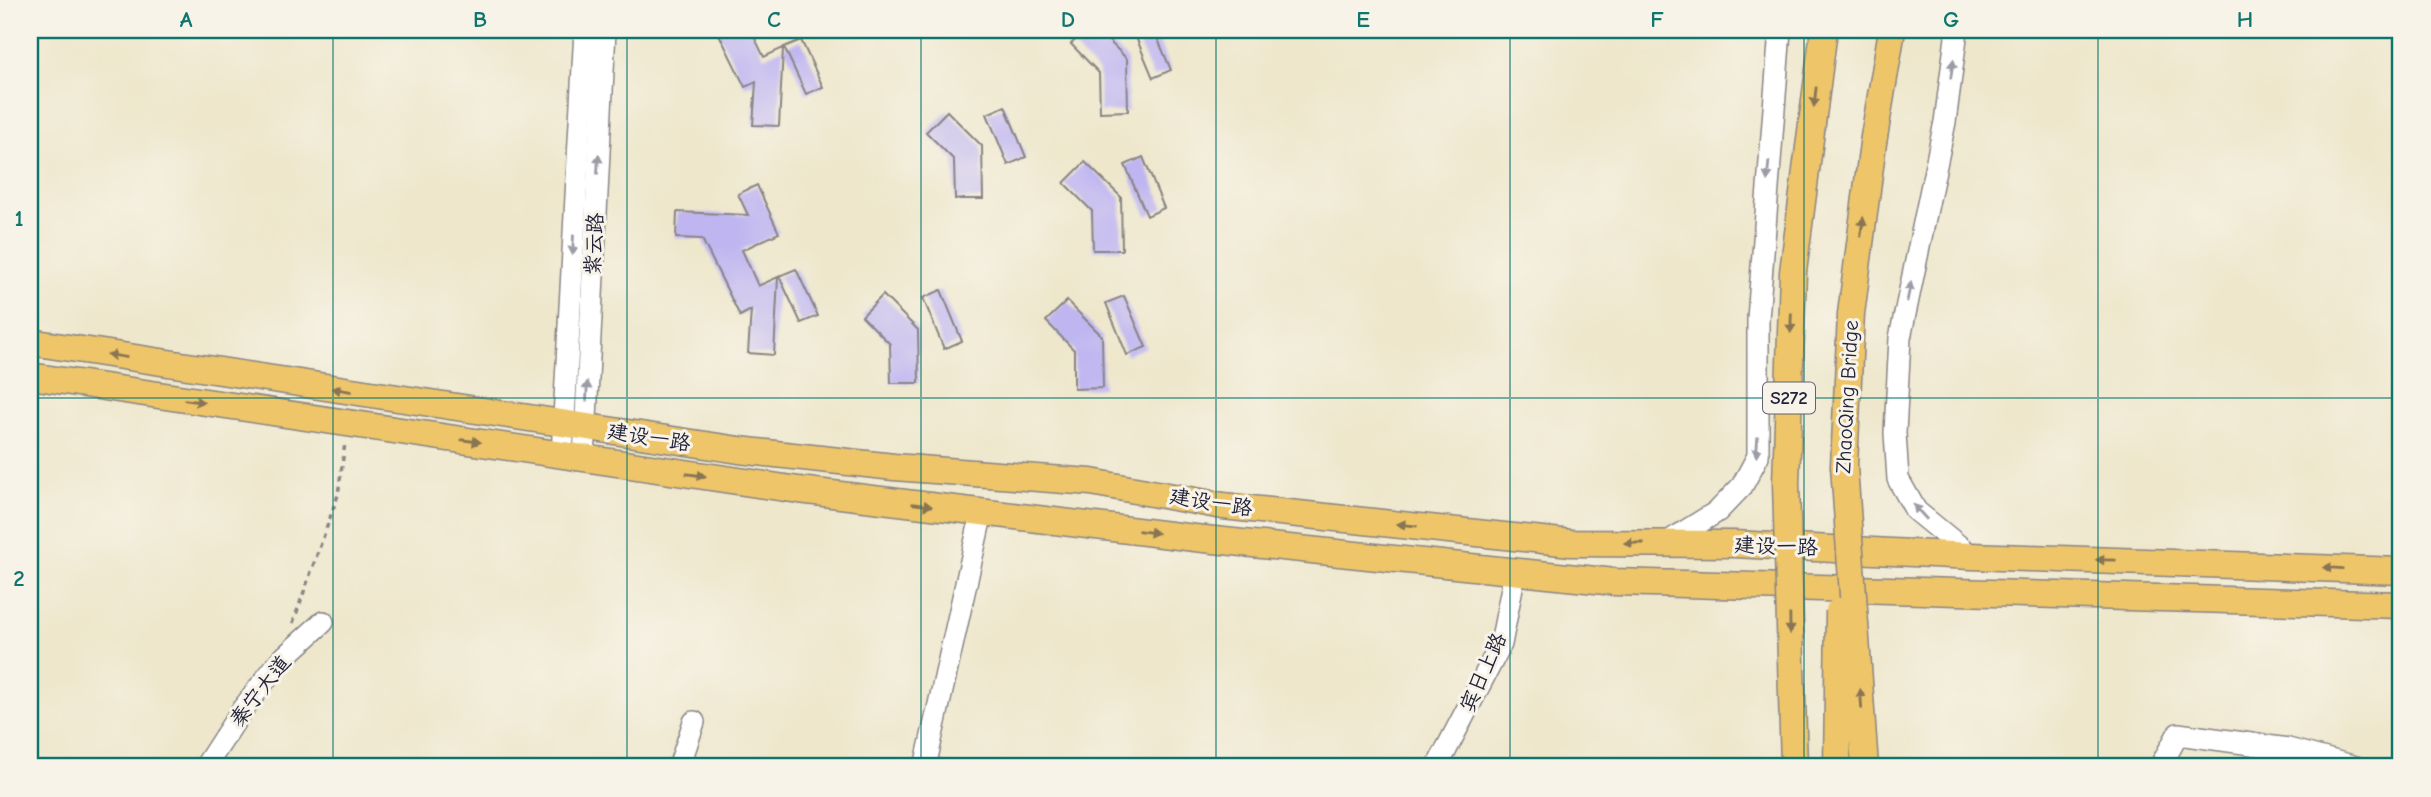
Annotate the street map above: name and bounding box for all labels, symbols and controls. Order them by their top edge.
text: A [180,6,193,33]
text: B [473,6,487,33]
text: C [767,6,781,33]
text: D [1061,6,1075,33]
text: E [1356,6,1370,33]
text: F [1650,6,1664,33]
text: G [1943,6,1959,33]
text: H [2237,6,2253,33]
one-way arrow [1947,58,1958,80]
one-way arrow [1809,86,1820,108]
one-way arrow [593,152,604,174]
one-way arrow [1762,160,1773,182]
text: 1 [14,205,24,232]
street label: 紫云路 [580,212,608,276]
one-way arrow [1856,216,1867,238]
one-way arrow [568,234,579,256]
one-way arrow [1904,281,1915,303]
one-way arrow [1786,313,1797,335]
street label: ZhaoQing Bridge [1831,320,1863,474]
one-way arrow [106,350,128,361]
one-way arrow [582,380,593,402]
road number: S272 [1763,382,1815,414]
one-way arrow [331,384,353,395]
one-way arrow [183,395,205,406]
street label: 建设一路 [606,419,692,455]
one-way arrow [460,436,482,447]
one-way arrow [1751,436,1762,458]
one-way arrow [685,470,707,481]
street label: 建设一路 [1168,484,1254,520]
one-way arrow [911,499,933,510]
one-way arrow [1912,504,1928,521]
one-way arrow [1396,520,1418,531]
one-way arrow [1137,527,1159,538]
street label: 建设一路 [1734,533,1818,559]
one-way arrow [1622,537,1644,549]
one-way arrow [2094,554,2116,566]
one-way arrow [2322,562,2344,573]
text: 2 [13,565,25,592]
one-way arrow [1784,614,1796,636]
street label: 宾日上路 [1455,629,1511,715]
street label: 秦宁大道 [225,651,295,731]
one-way arrow [1855,688,1866,710]

